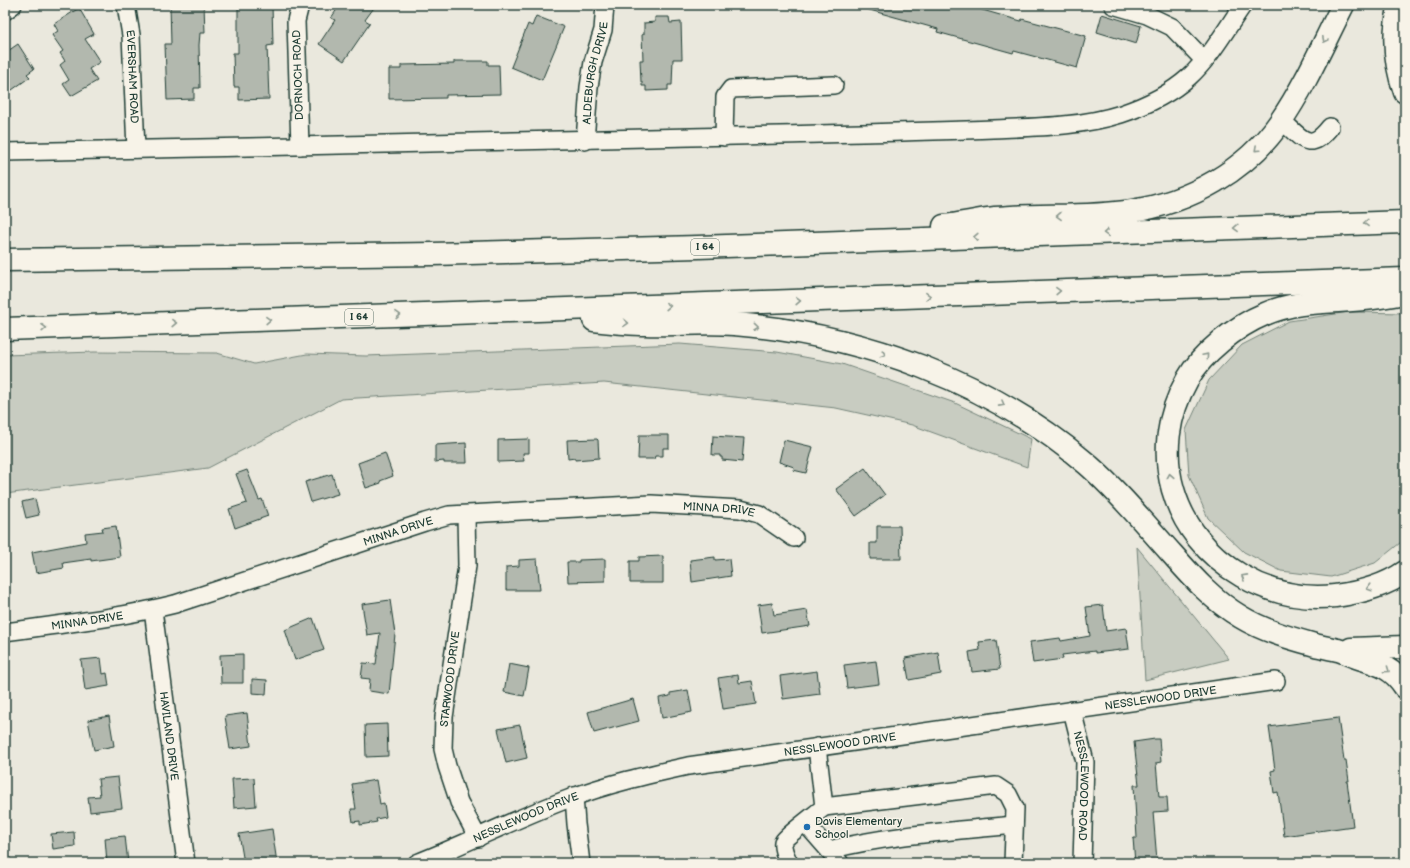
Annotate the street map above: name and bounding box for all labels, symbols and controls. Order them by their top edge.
street label: ALDEBURGH DRIVE [580,21,610,125]
street label: EVERSHAM ROAD [124,29,141,124]
street label: DORNOCH ROAD [290,30,306,120]
one-way arrow [1323,36,1330,43]
one-way arrow [1254,144,1261,151]
one-way arrow [1056,211,1062,220]
one-way arrow [1363,219,1369,227]
one-way arrow [1233,224,1239,232]
one-way arrow [1103,228,1109,237]
one-way arrow [973,233,979,241]
road number: I 64 [691,239,719,255]
one-way arrow [1055,287,1061,296]
one-way arrow [925,292,931,300]
one-way arrow [795,297,801,305]
one-way arrow [665,301,671,310]
road number: I 64 [345,309,373,325]
one-way arrow [395,311,401,320]
one-way arrow [265,316,271,324]
one-way arrow [623,318,629,327]
one-way arrow [171,319,177,327]
one-way arrow [753,322,759,331]
one-way arrow [41,323,47,332]
one-way arrow [879,349,886,358]
one-way arrow [1201,353,1208,361]
one-way arrow [998,400,1006,407]
one-way arrow [1166,473,1174,479]
street label: MINNA DRIVE [683,499,757,519]
street label: MINNA DRIVE [361,514,434,548]
one-way arrow [1241,574,1248,581]
one-way arrow [1366,583,1373,592]
street label: MINNA DRIVE [50,609,124,632]
street label: STARWOOD DRIVE [438,630,462,728]
one-way arrow [1383,665,1390,673]
street label: NESSLEWOOD DRIVE [1104,683,1217,712]
street label: HAVILAND DRIVE [157,691,182,781]
street label: NESSLEWOOD DRIVE [783,730,897,759]
street label: NESSLEWOOD ROAD [1071,730,1092,841]
street label: NESSLEWOOD DRIVE [471,789,580,845]
place label: Davis Elementary School [815,815,902,841]
marker: Davis Elementary School [802,822,812,832]

